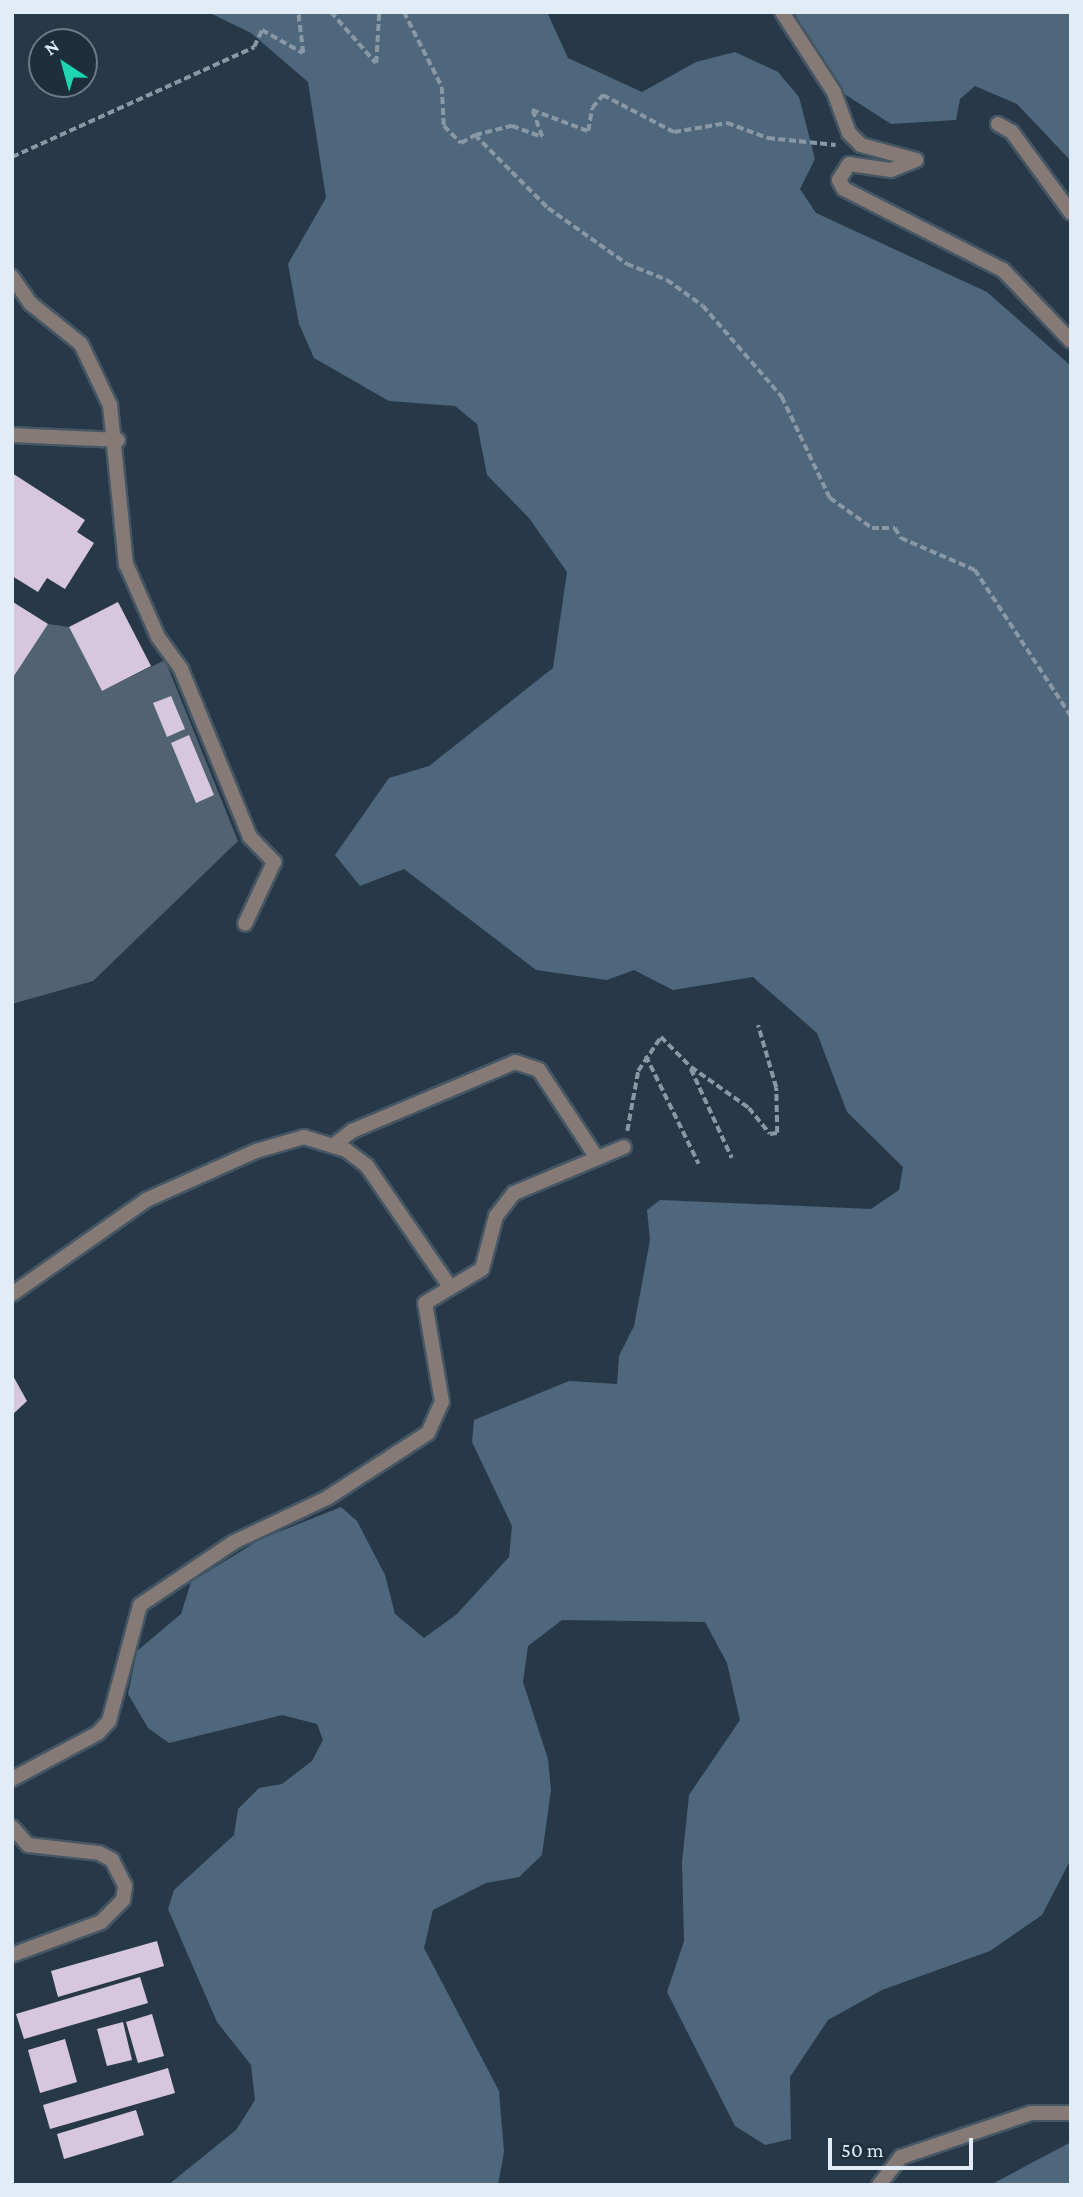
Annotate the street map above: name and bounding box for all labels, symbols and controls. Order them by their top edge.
north arrow [28,28,98,98]
text: N [40,35,63,60]
scale bar [831,2124,976,2168]
text: 50 m [841,2138,884,2162]

